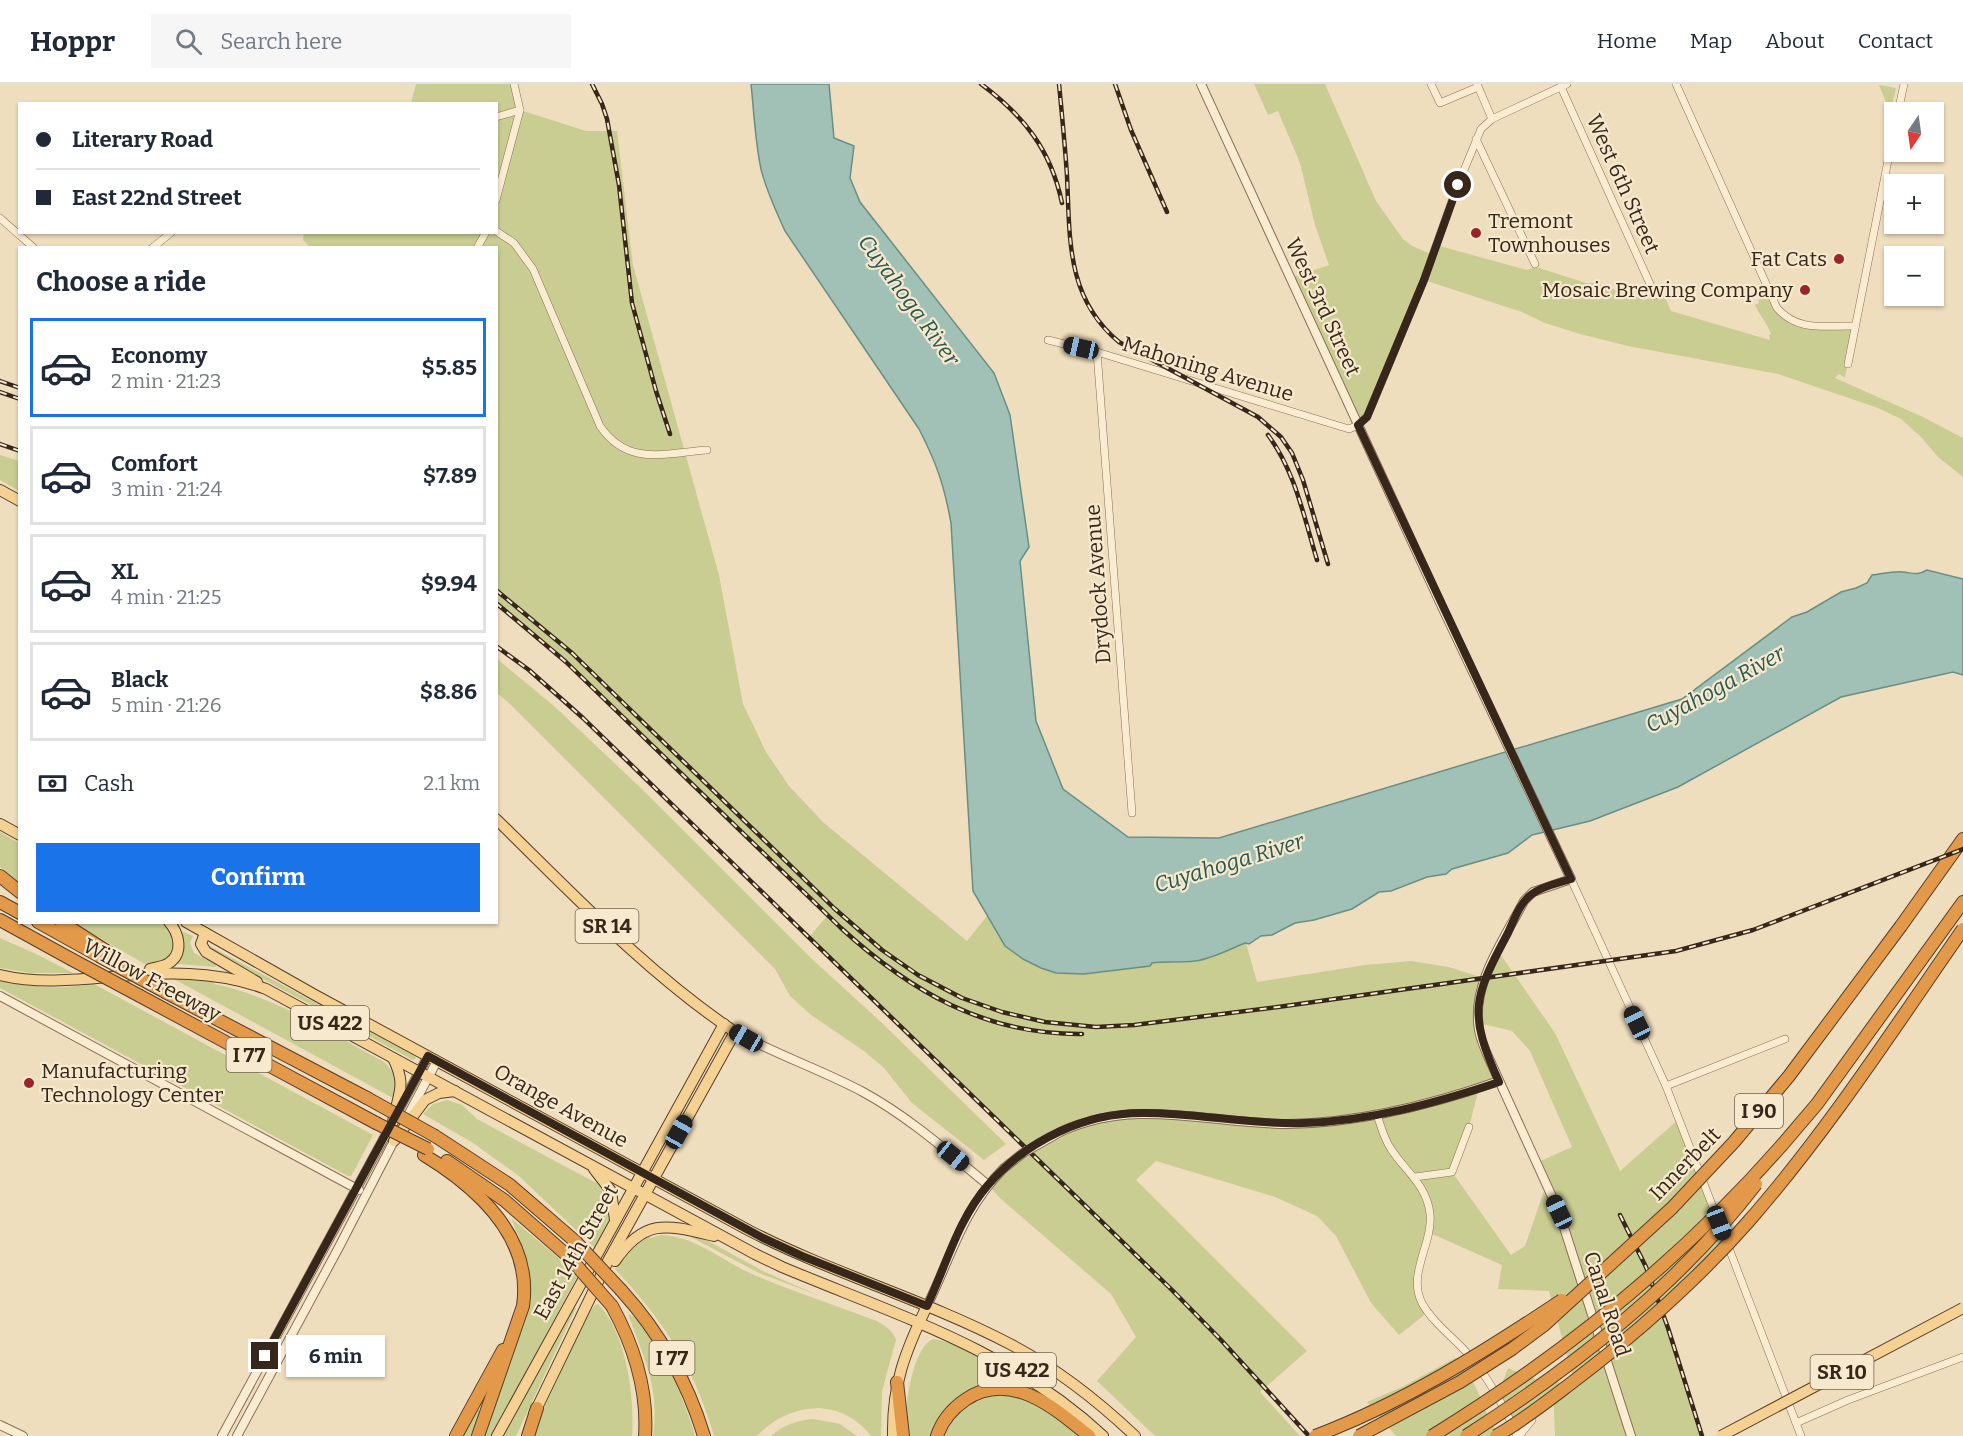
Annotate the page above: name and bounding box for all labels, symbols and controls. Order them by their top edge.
search box [151,14,571,68]
text: Hoppr [30,25,115,58]
icon: search [172,25,205,58]
text: Search here [220,28,342,55]
text: Home [1597,28,1657,54]
text: Map [1690,28,1732,54]
text: About [1765,28,1825,54]
text: Contact [1858,28,1933,54]
north arrow [1884,102,1944,162]
map controls [1884,102,1944,306]
street label: West 6th Street [1581,110,1665,258]
text: Literary Road [72,126,213,153]
route start [1444,171,1471,198]
button: + [1884,174,1944,234]
text: East 22nd Street [72,184,242,211]
place label: Tremont Townhouses [1488,208,1611,258]
marker: Tremont Townhouses [1469,226,1483,240]
water label: Cuyahoga River [853,229,966,372]
street label: West 3rd Street [1280,234,1367,381]
place label: Fat Cats [1751,246,1827,272]
button: − [1884,246,1944,306]
marker: Fat Cats [1832,252,1846,266]
text: Choose a ride [36,266,206,298]
place label: Mosaic Brewing Company [1542,277,1794,303]
marker: Mosaic Brewing Company [1798,283,1812,297]
street label: Mahoning Avenue [1119,331,1297,407]
car [1061,335,1101,361]
icon: car [39,341,93,395]
text: Economy [111,342,207,369]
text: $5.85 [422,354,477,381]
text: 2 min · 21:23 [111,369,221,393]
icon: car [39,449,93,503]
text: Comfort [111,450,198,477]
text: $7.89 [423,462,477,489]
text: 3 min · 21:24 [111,477,222,501]
street label: Drydock Avenue [1079,503,1117,665]
icon: car [39,557,93,611]
text: XL [111,558,138,585]
text: $9.94 [421,570,477,597]
text: 4 min · 21:25 [111,585,221,609]
water label: Cuyahoga River [1641,639,1790,738]
icon: car [39,665,93,719]
text: Black [111,666,168,693]
text: $8.86 [420,678,477,705]
text: 5 min · 21:26 [111,693,221,717]
icon: cash [36,767,69,800]
text: Cash [84,770,134,797]
text: 2.1 km [423,771,480,795]
water label: Cuyahoga River [1151,827,1308,899]
button: Confirm [36,843,480,912]
road number: SR 14 [576,909,638,943]
street label: Willow Freeway [78,933,226,1028]
car [1621,1003,1653,1043]
road number: US 422 [291,1006,369,1040]
car [726,1021,766,1055]
road number: I 77 [226,1038,272,1072]
place label: Manufacturing Technology Center [41,1058,223,1108]
street label: Orange Avenue [489,1058,633,1154]
marker: Manufacturing Technology Center [22,1076,36,1090]
road number: I 90 [1735,1094,1783,1128]
car [662,1112,696,1152]
street label: Innerbelt [1644,1122,1726,1206]
car [933,1138,973,1174]
street label: East 14th Street [528,1179,624,1324]
car [1543,1192,1575,1232]
car [1704,1203,1734,1243]
street label: Canal Road [1578,1248,1636,1360]
callout: 6 min [286,1335,385,1377]
road number: I 77 [650,1341,694,1375]
route end [251,1342,278,1369]
text: 6 min [309,1344,362,1368]
road number: US 422 [978,1353,1056,1387]
road number: SR 10 [1810,1355,1874,1389]

